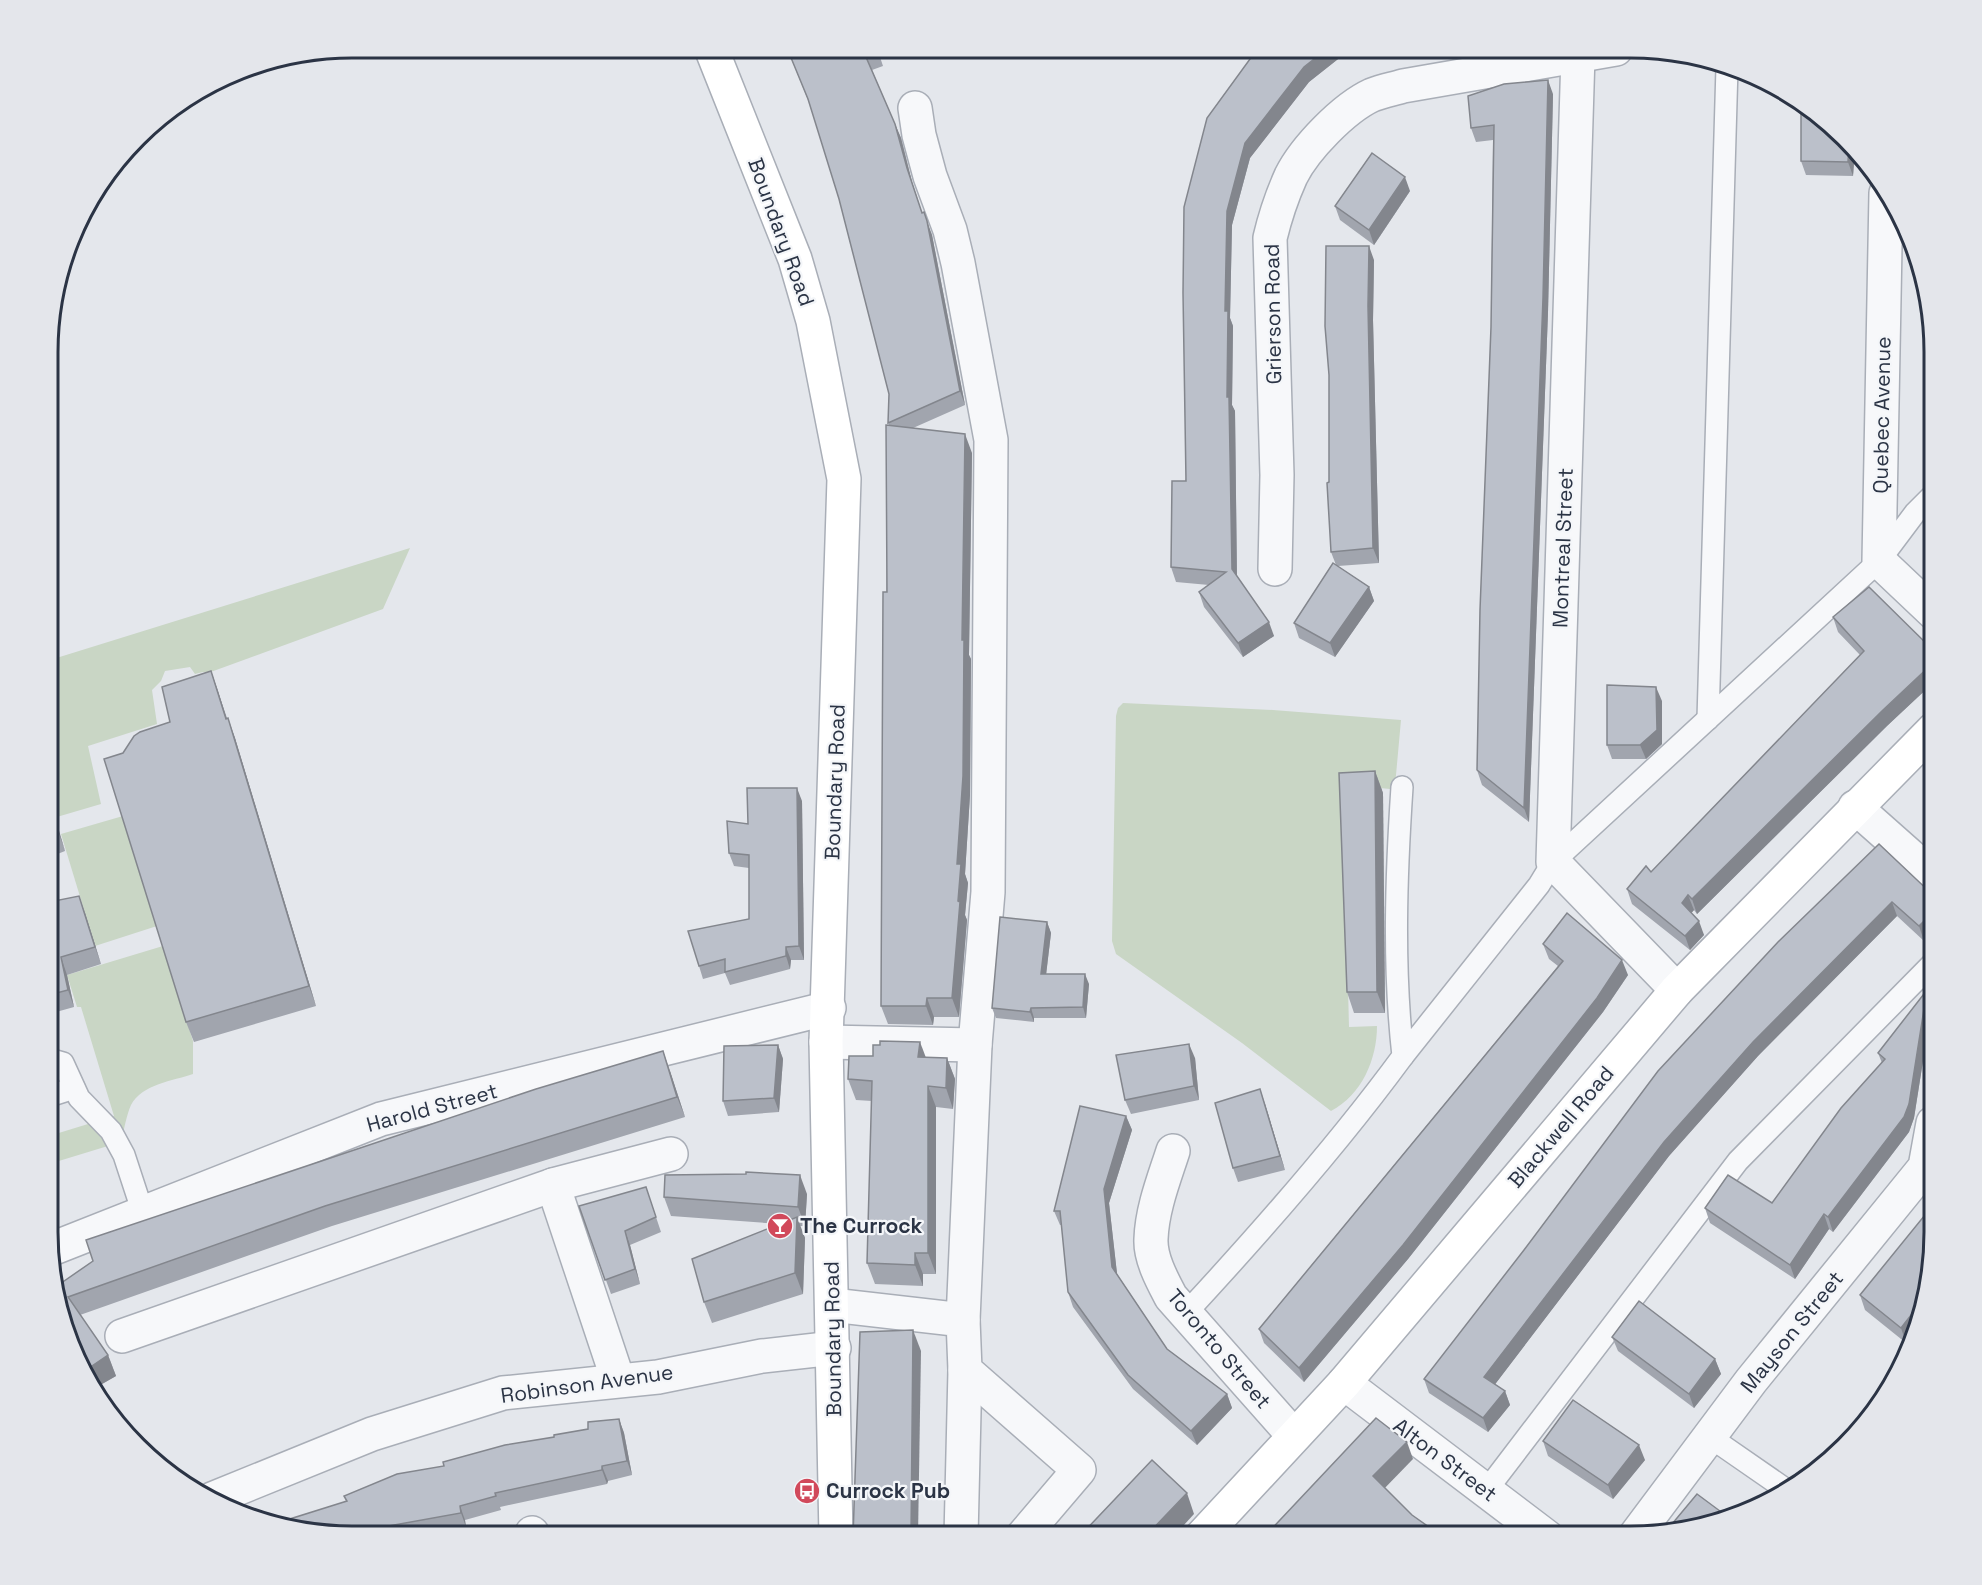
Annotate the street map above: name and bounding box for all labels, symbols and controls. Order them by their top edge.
street label: Boundary Road [742,154,821,310]
street label: Grierson Road [1258,243,1287,385]
street label: Quebec Avenue [1867,336,1896,494]
street label: Montreal Street [1546,467,1579,628]
street label: Boundary Road [818,704,851,860]
street label: Blackwell Road [1502,1060,1619,1193]
street label: Harold Street [363,1077,500,1138]
bar icon: The Currock [765,1211,795,1241]
place label: The Currock [800,1212,923,1239]
street label: Boundary Road [818,1261,847,1417]
street label: Mayson Street [1734,1265,1849,1398]
street label: Toronto Street [1161,1283,1277,1414]
street label: Robinson Avenue [499,1358,675,1409]
street label: Alton Street [1388,1412,1503,1507]
bus stop icon: Currock Pub [792,1476,822,1506]
place label: Currock Pub [826,1477,950,1504]

